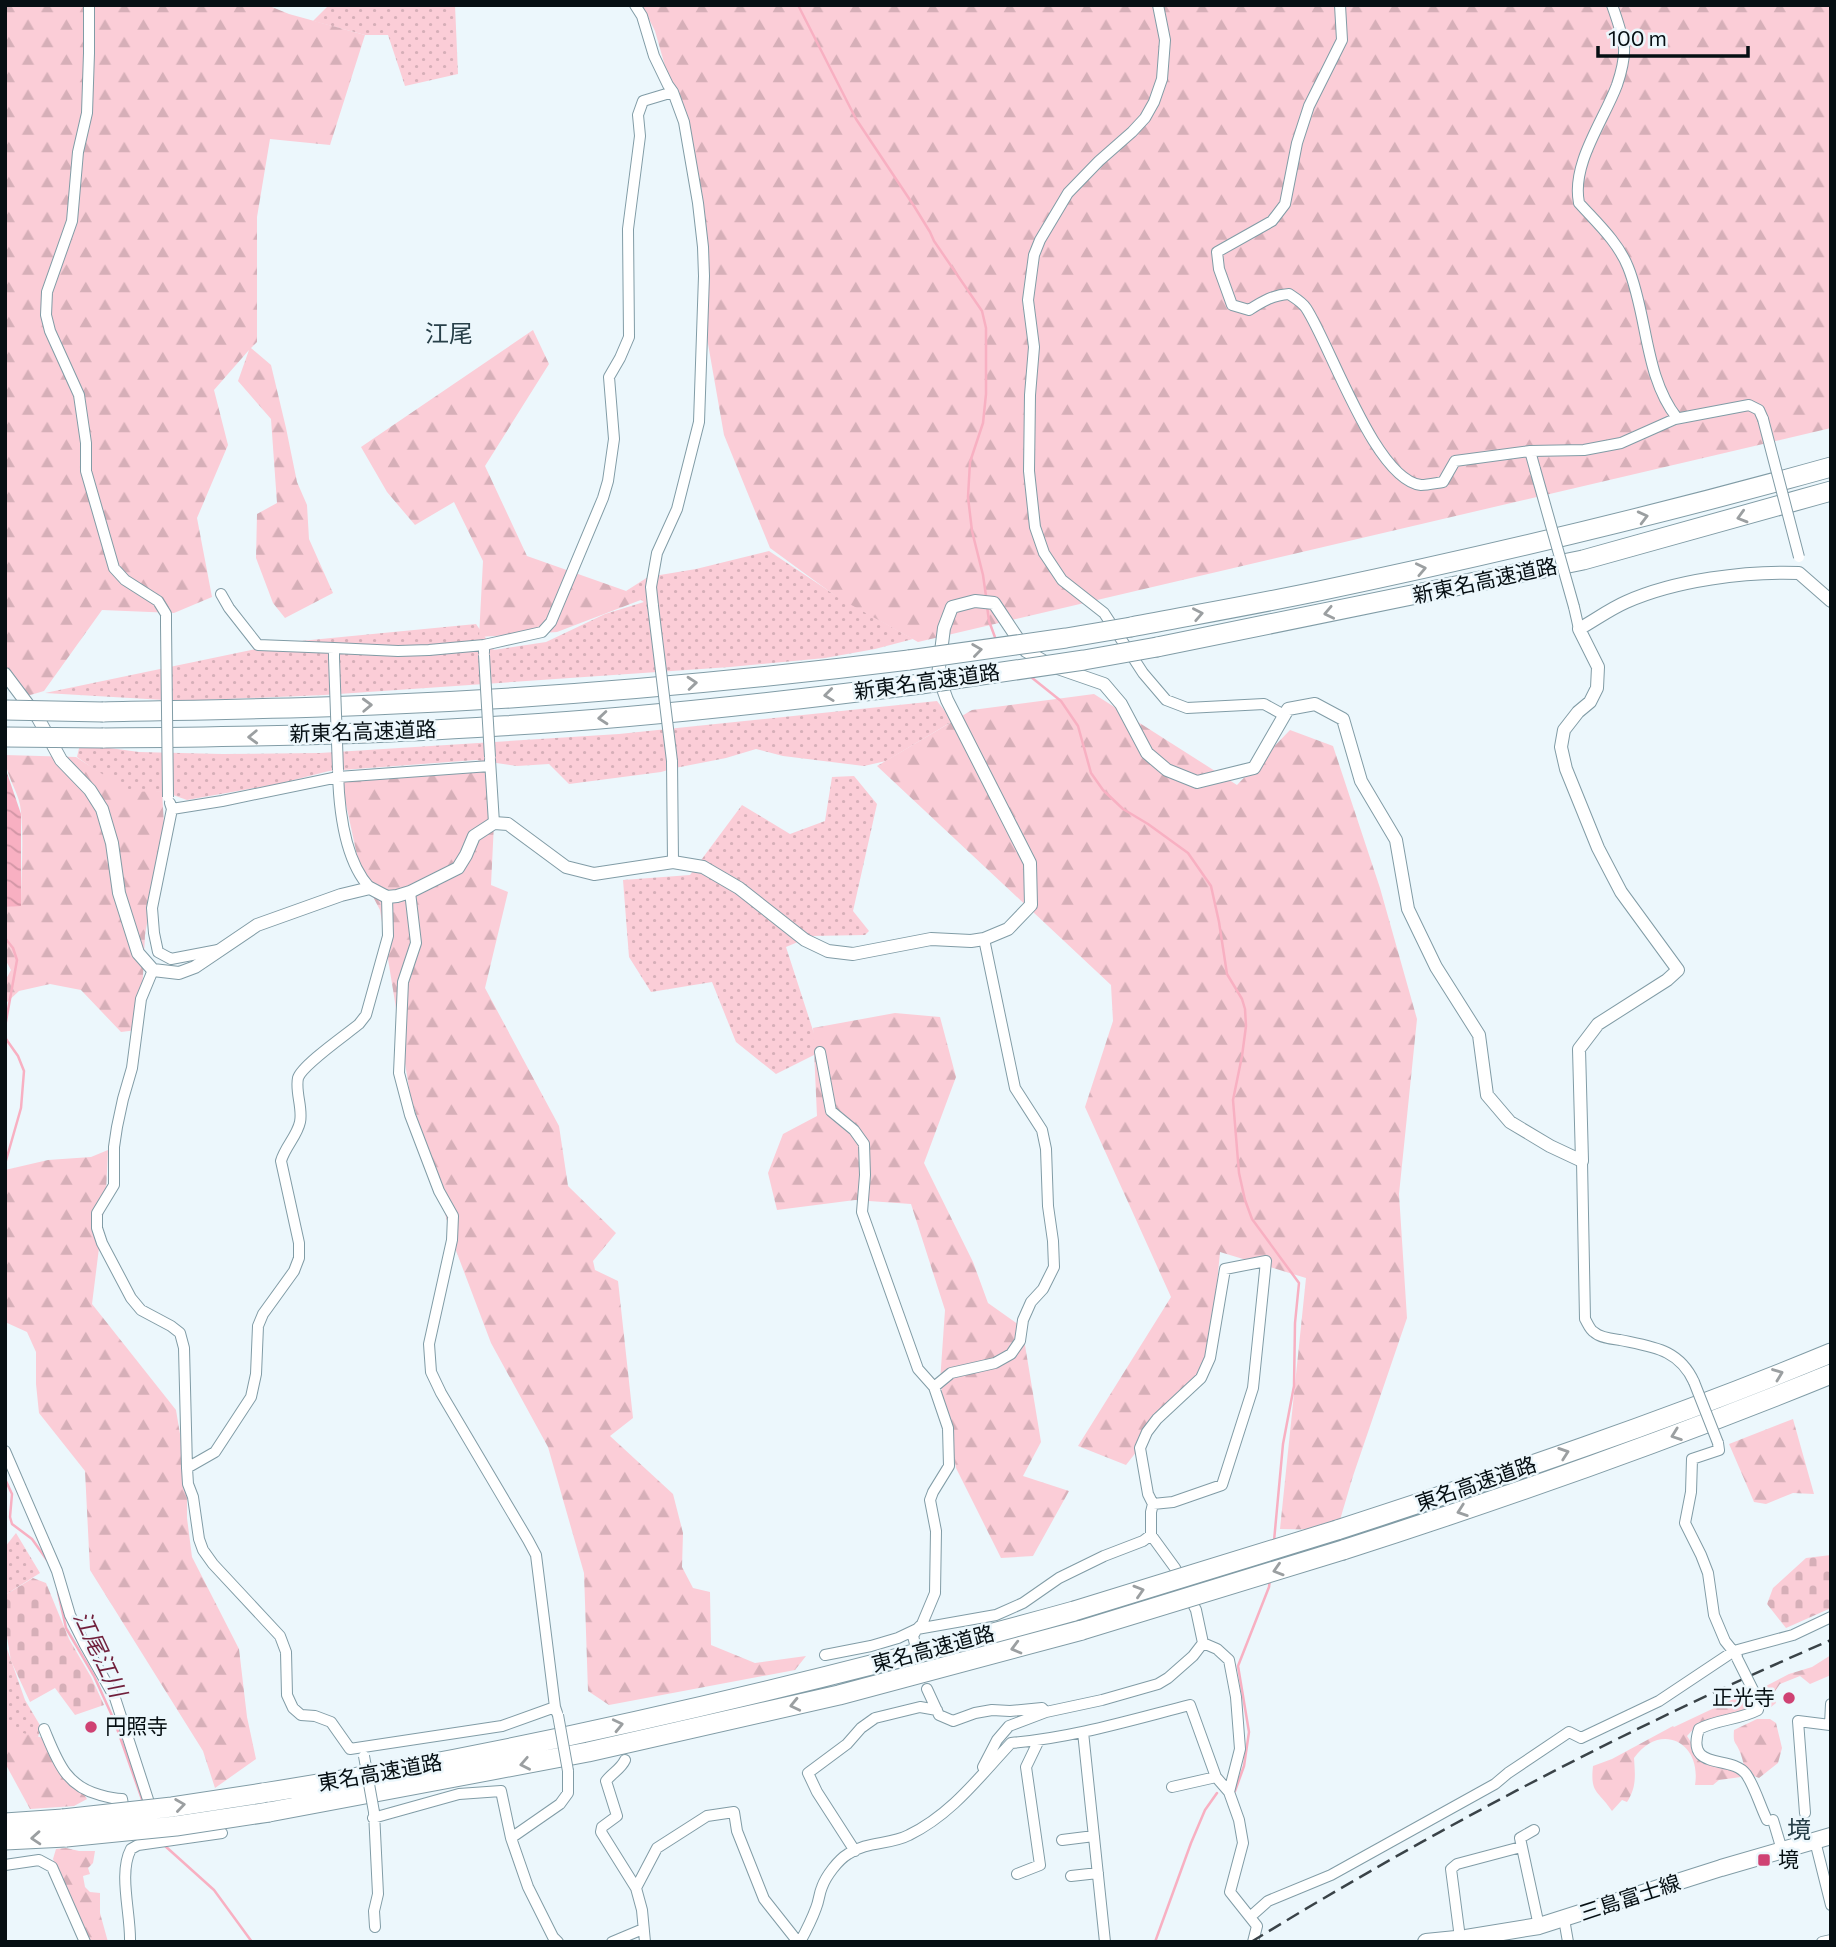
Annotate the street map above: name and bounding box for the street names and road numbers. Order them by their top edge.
street label: 新東名高速道路 [1410,552,1559,607]
street label: 新東名高速道路 [852,658,1001,703]
street label: 新東名高速道路 [289,715,437,746]
street label: 東名高速道路 [1412,1450,1539,1515]
street label: 東名高速道路 [869,1619,997,1676]
street label: 東名高速道路 [316,1748,444,1795]
street label: 三島富士線 [1576,1868,1683,1925]

